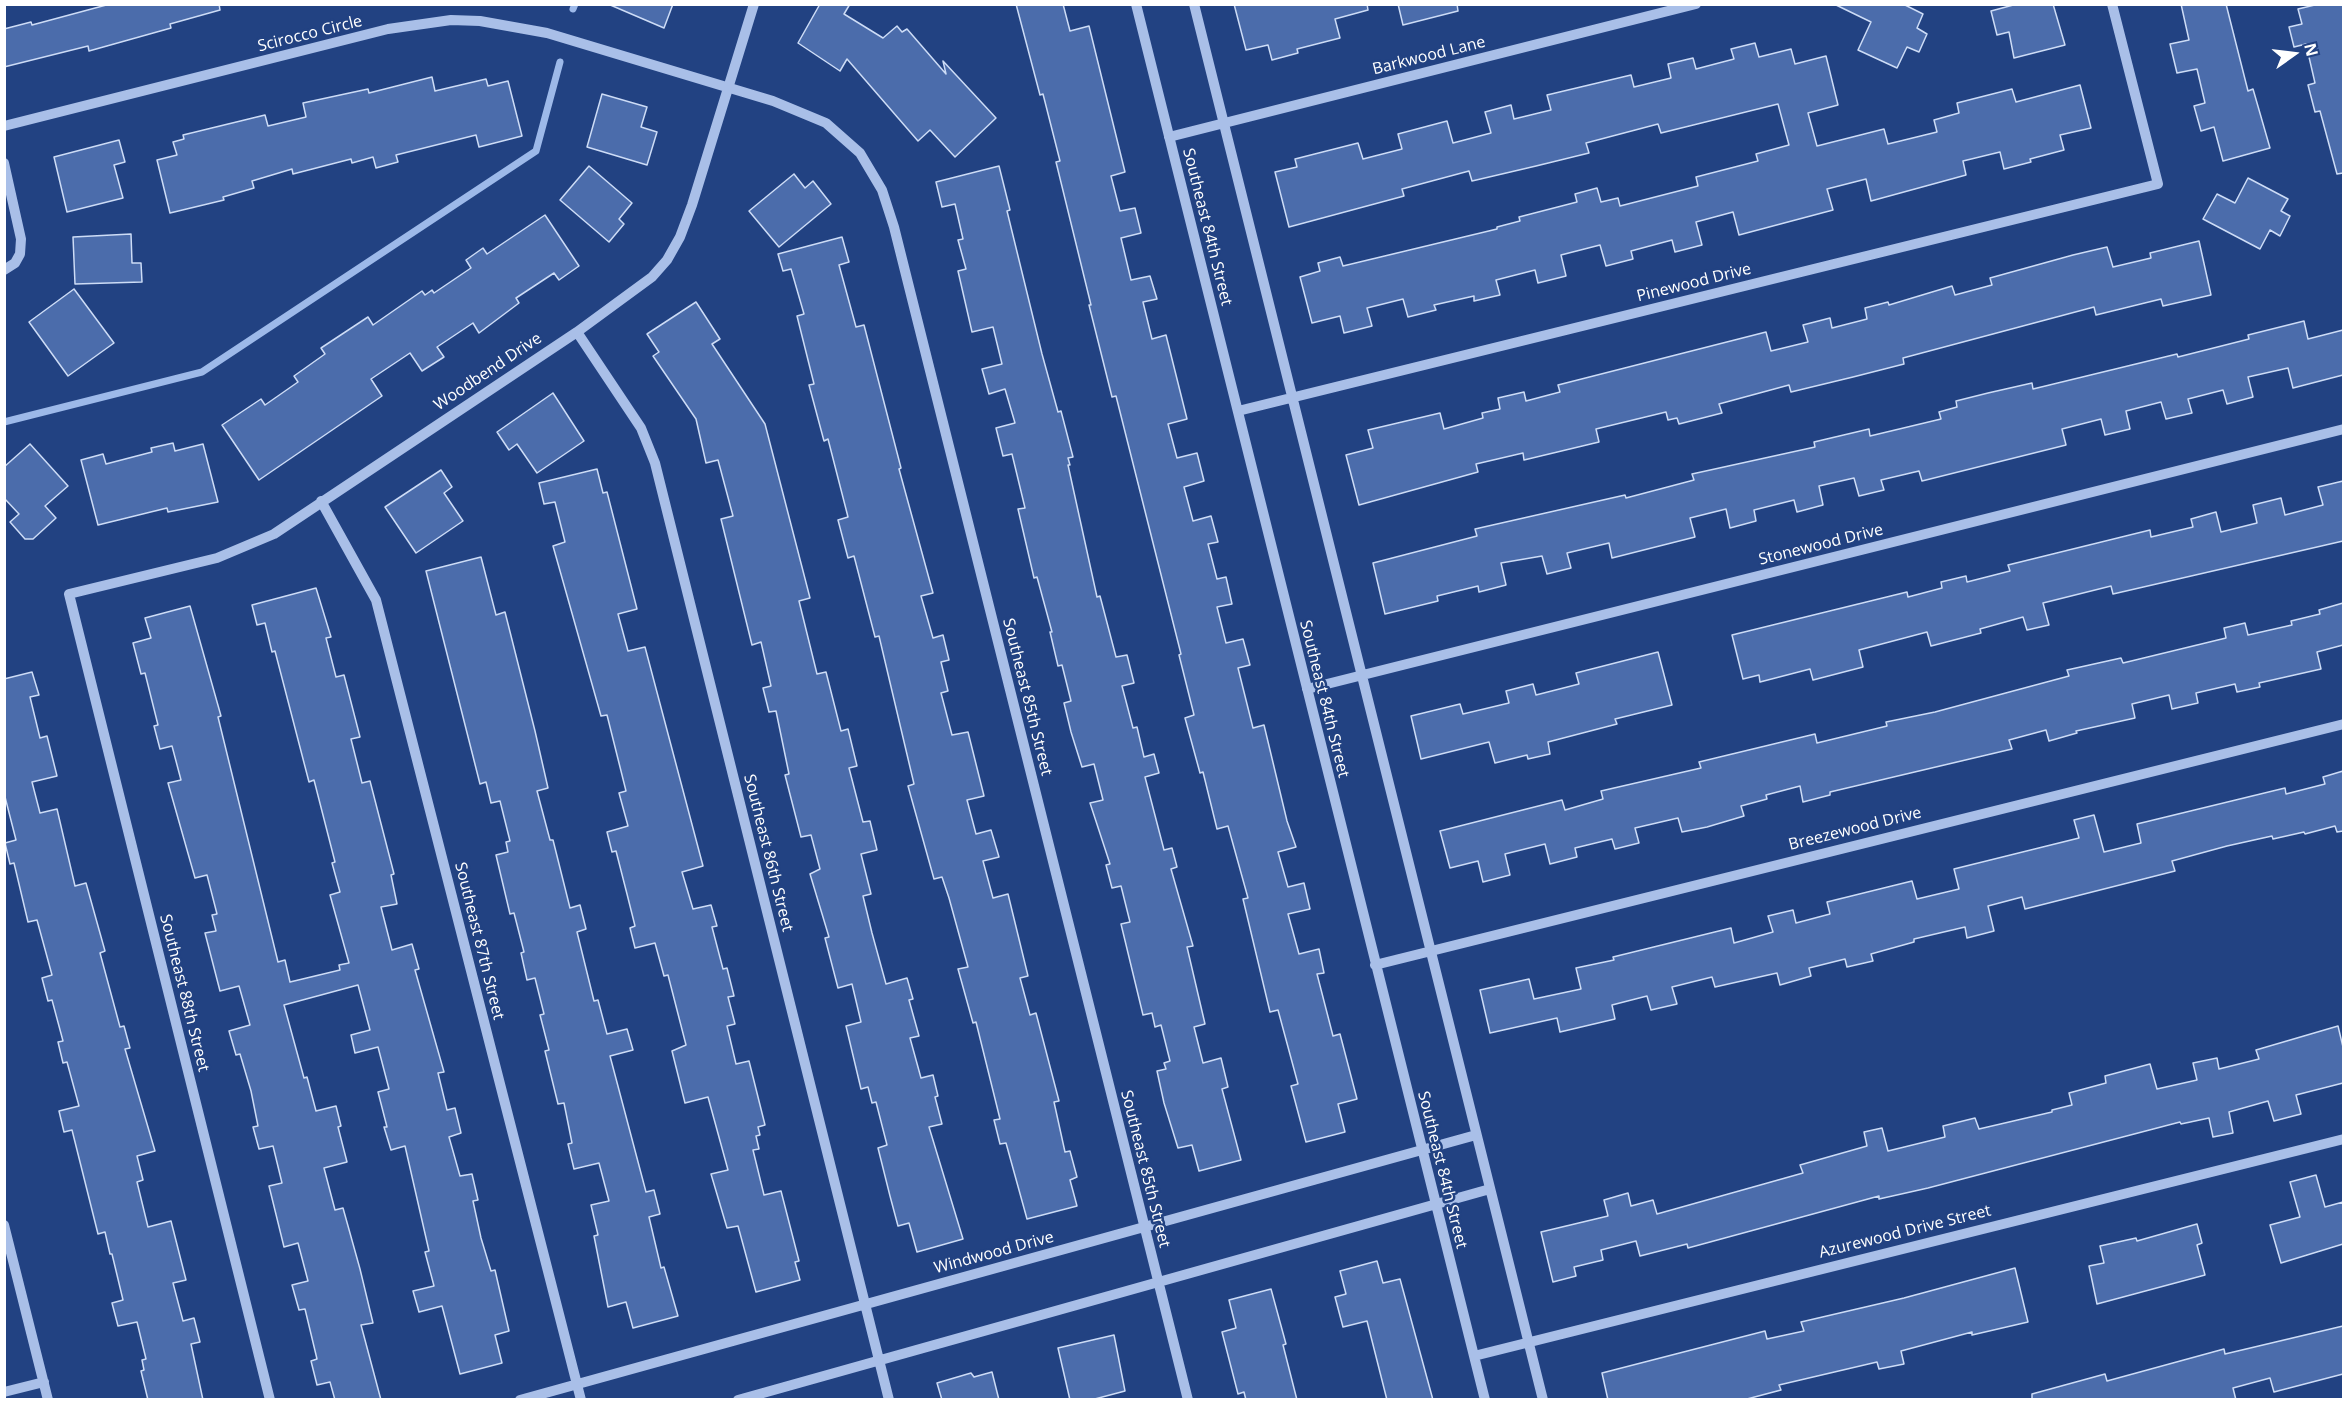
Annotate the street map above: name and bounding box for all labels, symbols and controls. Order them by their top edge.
street label: Scirocco Circle [256,12,364,56]
north arrow [2264,24,2324,84]
street label: Barkwood Lane [1370,33,1488,79]
text: N [2299,41,2324,59]
street label: Southeast 84th Street [1178,146,1236,308]
street label: Pinewood Drive [1635,260,1753,306]
street label: Woodbend Drive [431,329,545,415]
street label: Stonewood Drive [1757,520,1885,570]
street label: Southeast 85th Street [998,616,1056,778]
street label: Southeast 84th Street [1295,618,1353,780]
street label: Southeast 86th Street [739,772,797,934]
street label: Breezewood Drive [1787,803,1923,855]
street label: Southeast 87th Street [450,860,508,1022]
street label: Southeast 88th Street [155,912,213,1074]
street label: Southeast 85th Street [1116,1088,1174,1250]
street label: Southeast 84th Street [1413,1089,1471,1251]
street label: Azurewood Drive Street [1817,1201,1993,1263]
street label: Windwood Drive [932,1228,1056,1278]

